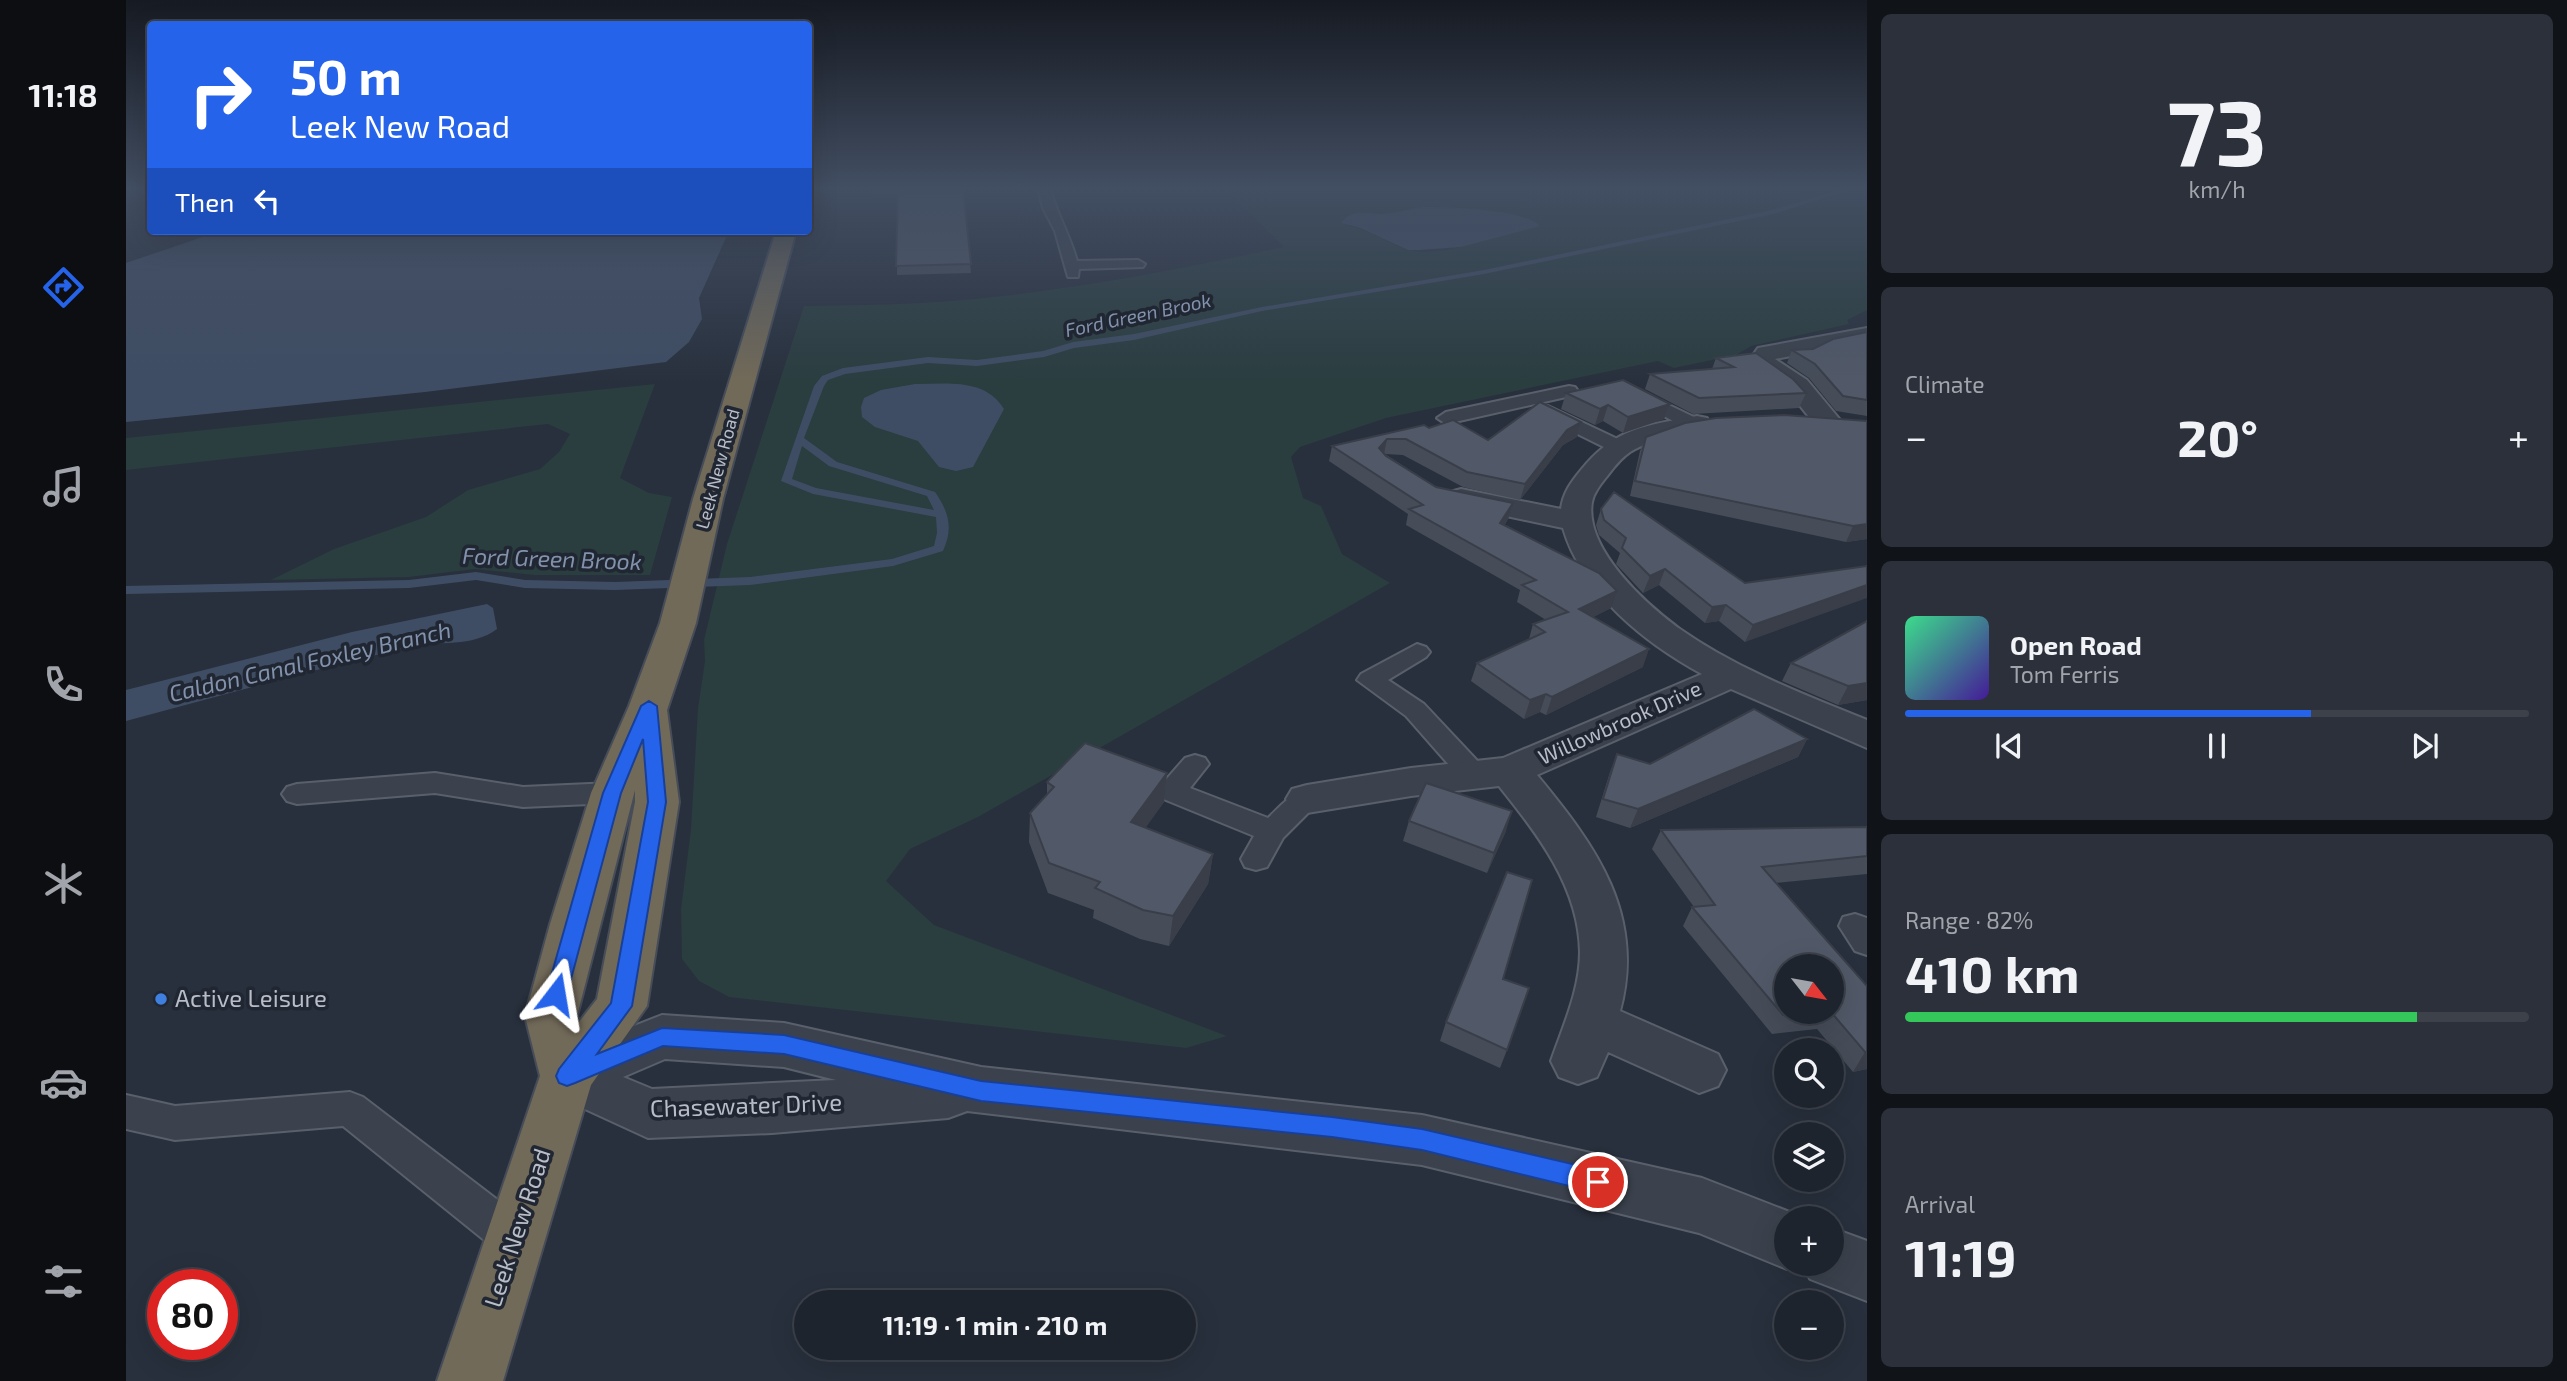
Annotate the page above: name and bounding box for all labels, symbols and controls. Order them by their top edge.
text: 50 m [290,46,402,105]
icon: right [175,49,266,140]
text: 11:18 [28,75,98,113]
text: 73 [2167,75,2267,184]
text: Leek New Road [290,106,510,144]
text: km/h [2188,175,2246,203]
icon: left [248,182,286,220]
text: Then [175,186,234,217]
icon: directions [39,263,88,312]
water label: Ford Green Brook [1063,288,1213,341]
text: Climate [1905,370,1985,398]
text: 20° [2177,405,2258,467]
street label: Leek New Road [690,406,744,531]
text: − [1905,413,1927,459]
text: + [2508,413,2529,459]
icon: music [39,462,88,511]
water label: Ford Green Brook [462,541,642,575]
water label: Caldon Canal Foxley Branch [166,615,454,707]
text: Open Road [2010,629,2142,660]
icon: phone [39,660,88,709]
text: Tom Ferris [2010,660,2119,688]
street label: Willowbrook Drive [1534,674,1705,769]
icon: previous [1990,727,2028,765]
icon: pause [2198,727,2236,765]
icon: next [2406,727,2444,765]
icon: climate [39,859,88,908]
text: Range · 82% [1905,906,2033,934]
text: 410 km [1905,941,2080,1003]
north arrow [1774,954,1844,1024]
map controls [1774,954,1844,1360]
position arrow [519,957,593,1031]
place label: Active Leisure [175,983,327,1012]
marker: Active Leisure [153,991,169,1007]
button: search [1774,1038,1844,1108]
icon: car [39,1058,88,1107]
street label: Chasewater Drive [649,1087,843,1122]
button: layers [1774,1122,1844,1192]
street label: Leek New Road [477,1145,556,1311]
pin [1568,1152,1628,1212]
icon: arrive [1579,1163,1617,1201]
text: Arrival [1905,1190,1975,1218]
button: + [1774,1206,1844,1276]
text: 11:19 [1905,1225,2016,1287]
icon: filters [39,1257,88,1306]
speed limit sign: 80 [147,1269,238,1360]
button: − [1774,1290,1844,1360]
text: 11:19 · 1 min · 210 m [882,1309,1108,1340]

